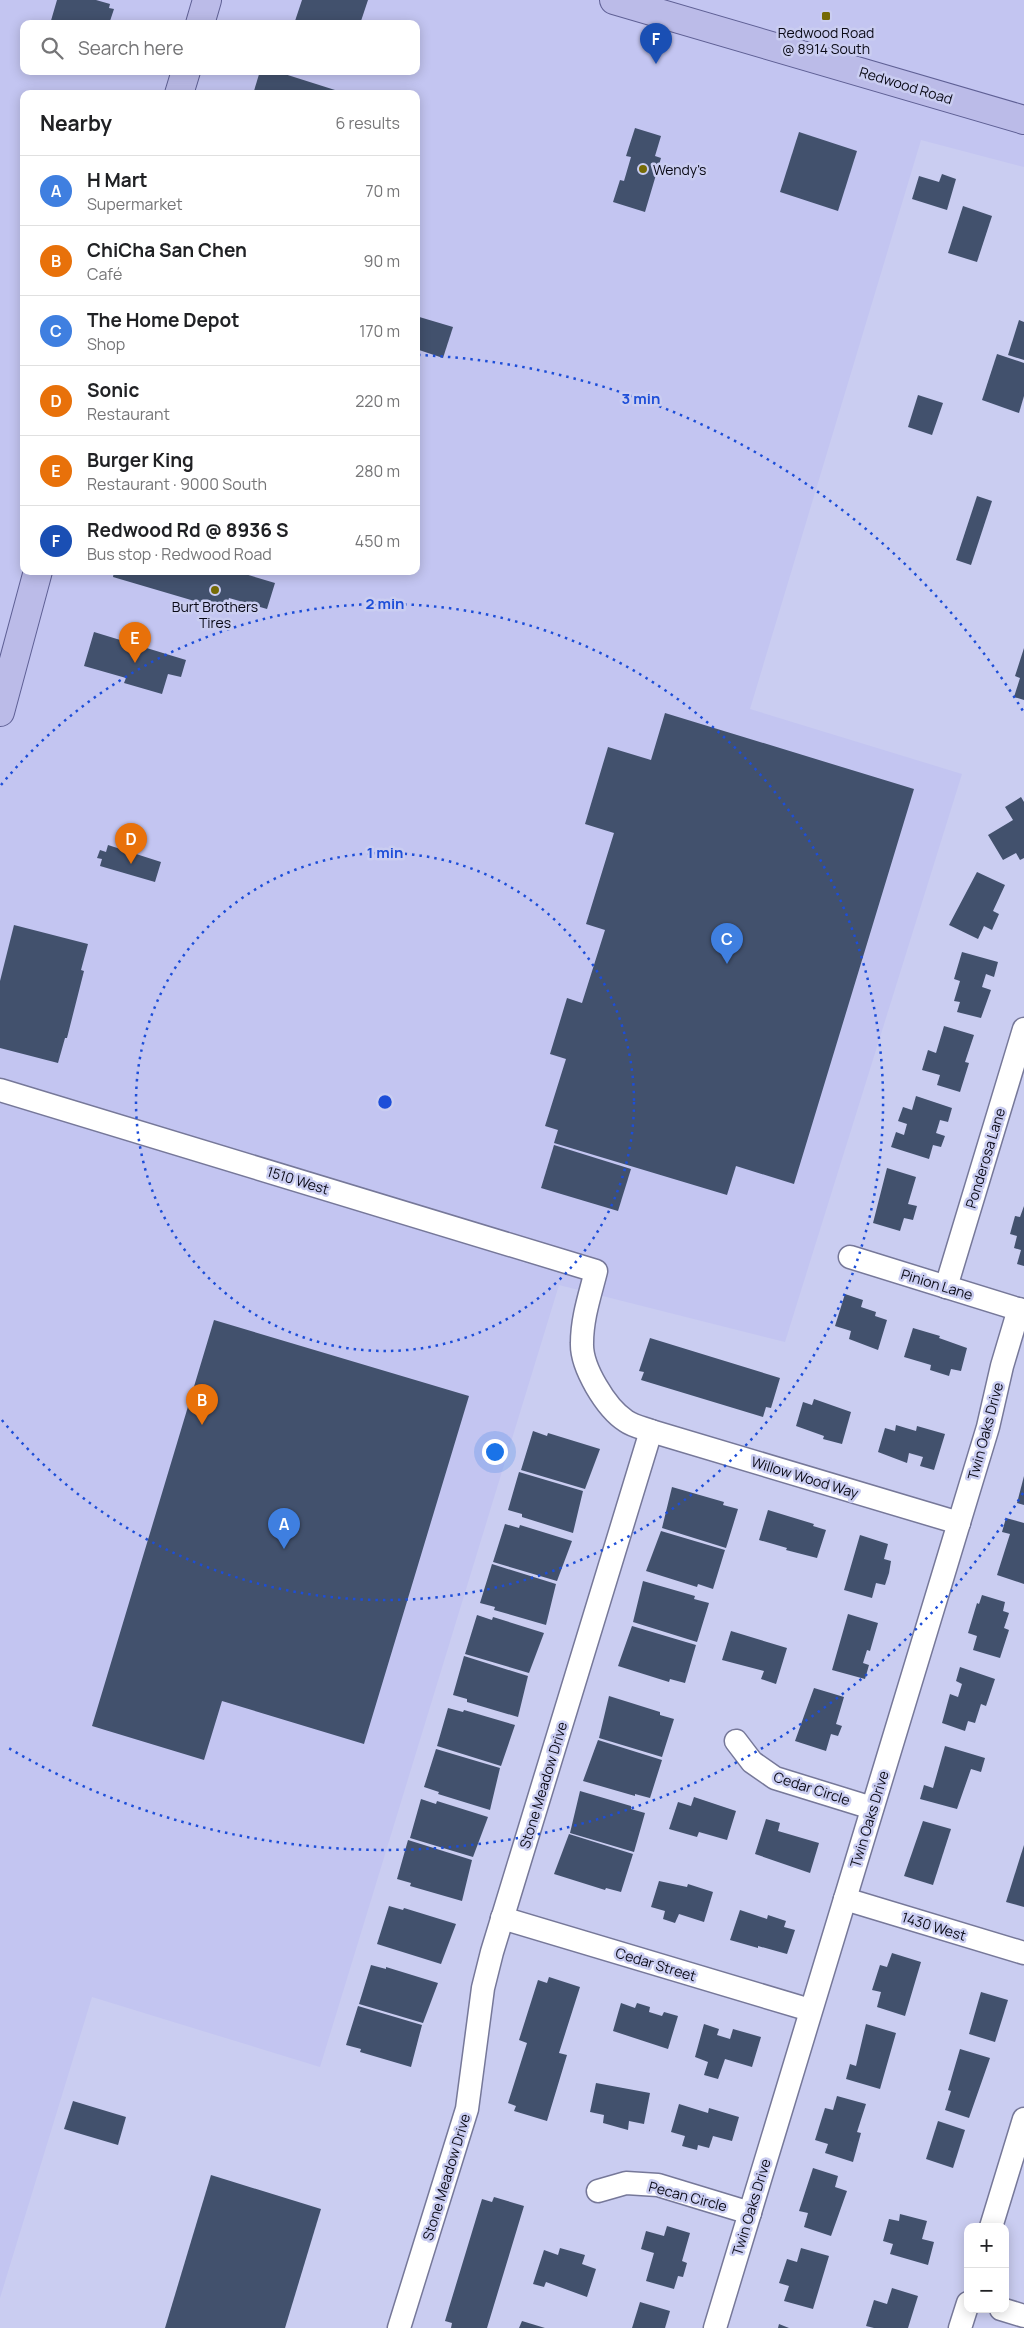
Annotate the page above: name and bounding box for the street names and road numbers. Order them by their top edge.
street label: Redwood Road [857,62,955,108]
street label: Ponderosa Lane [961,1106,1009,1210]
street label: 1510 West [265,1162,332,1199]
street label: Pinion Lane [899,1264,975,1304]
street label: Twin Oaks Drive [963,1380,1007,1482]
street label: Willow Wood Way [749,1452,862,1503]
street label: Stone Meadow Drive [515,1719,571,1851]
street label: Cedar Circle [771,1767,853,1809]
street label: Twin Oaks Drive [845,1768,893,1870]
street label: 1430 West [900,1907,969,1945]
street label: Cedar Street [613,1943,699,1985]
street label: Stone Meadow Drive [418,2111,474,2243]
street label: Twin Oaks Drive [727,2156,775,2258]
street label: Pecan Circle [647,2176,729,2216]

